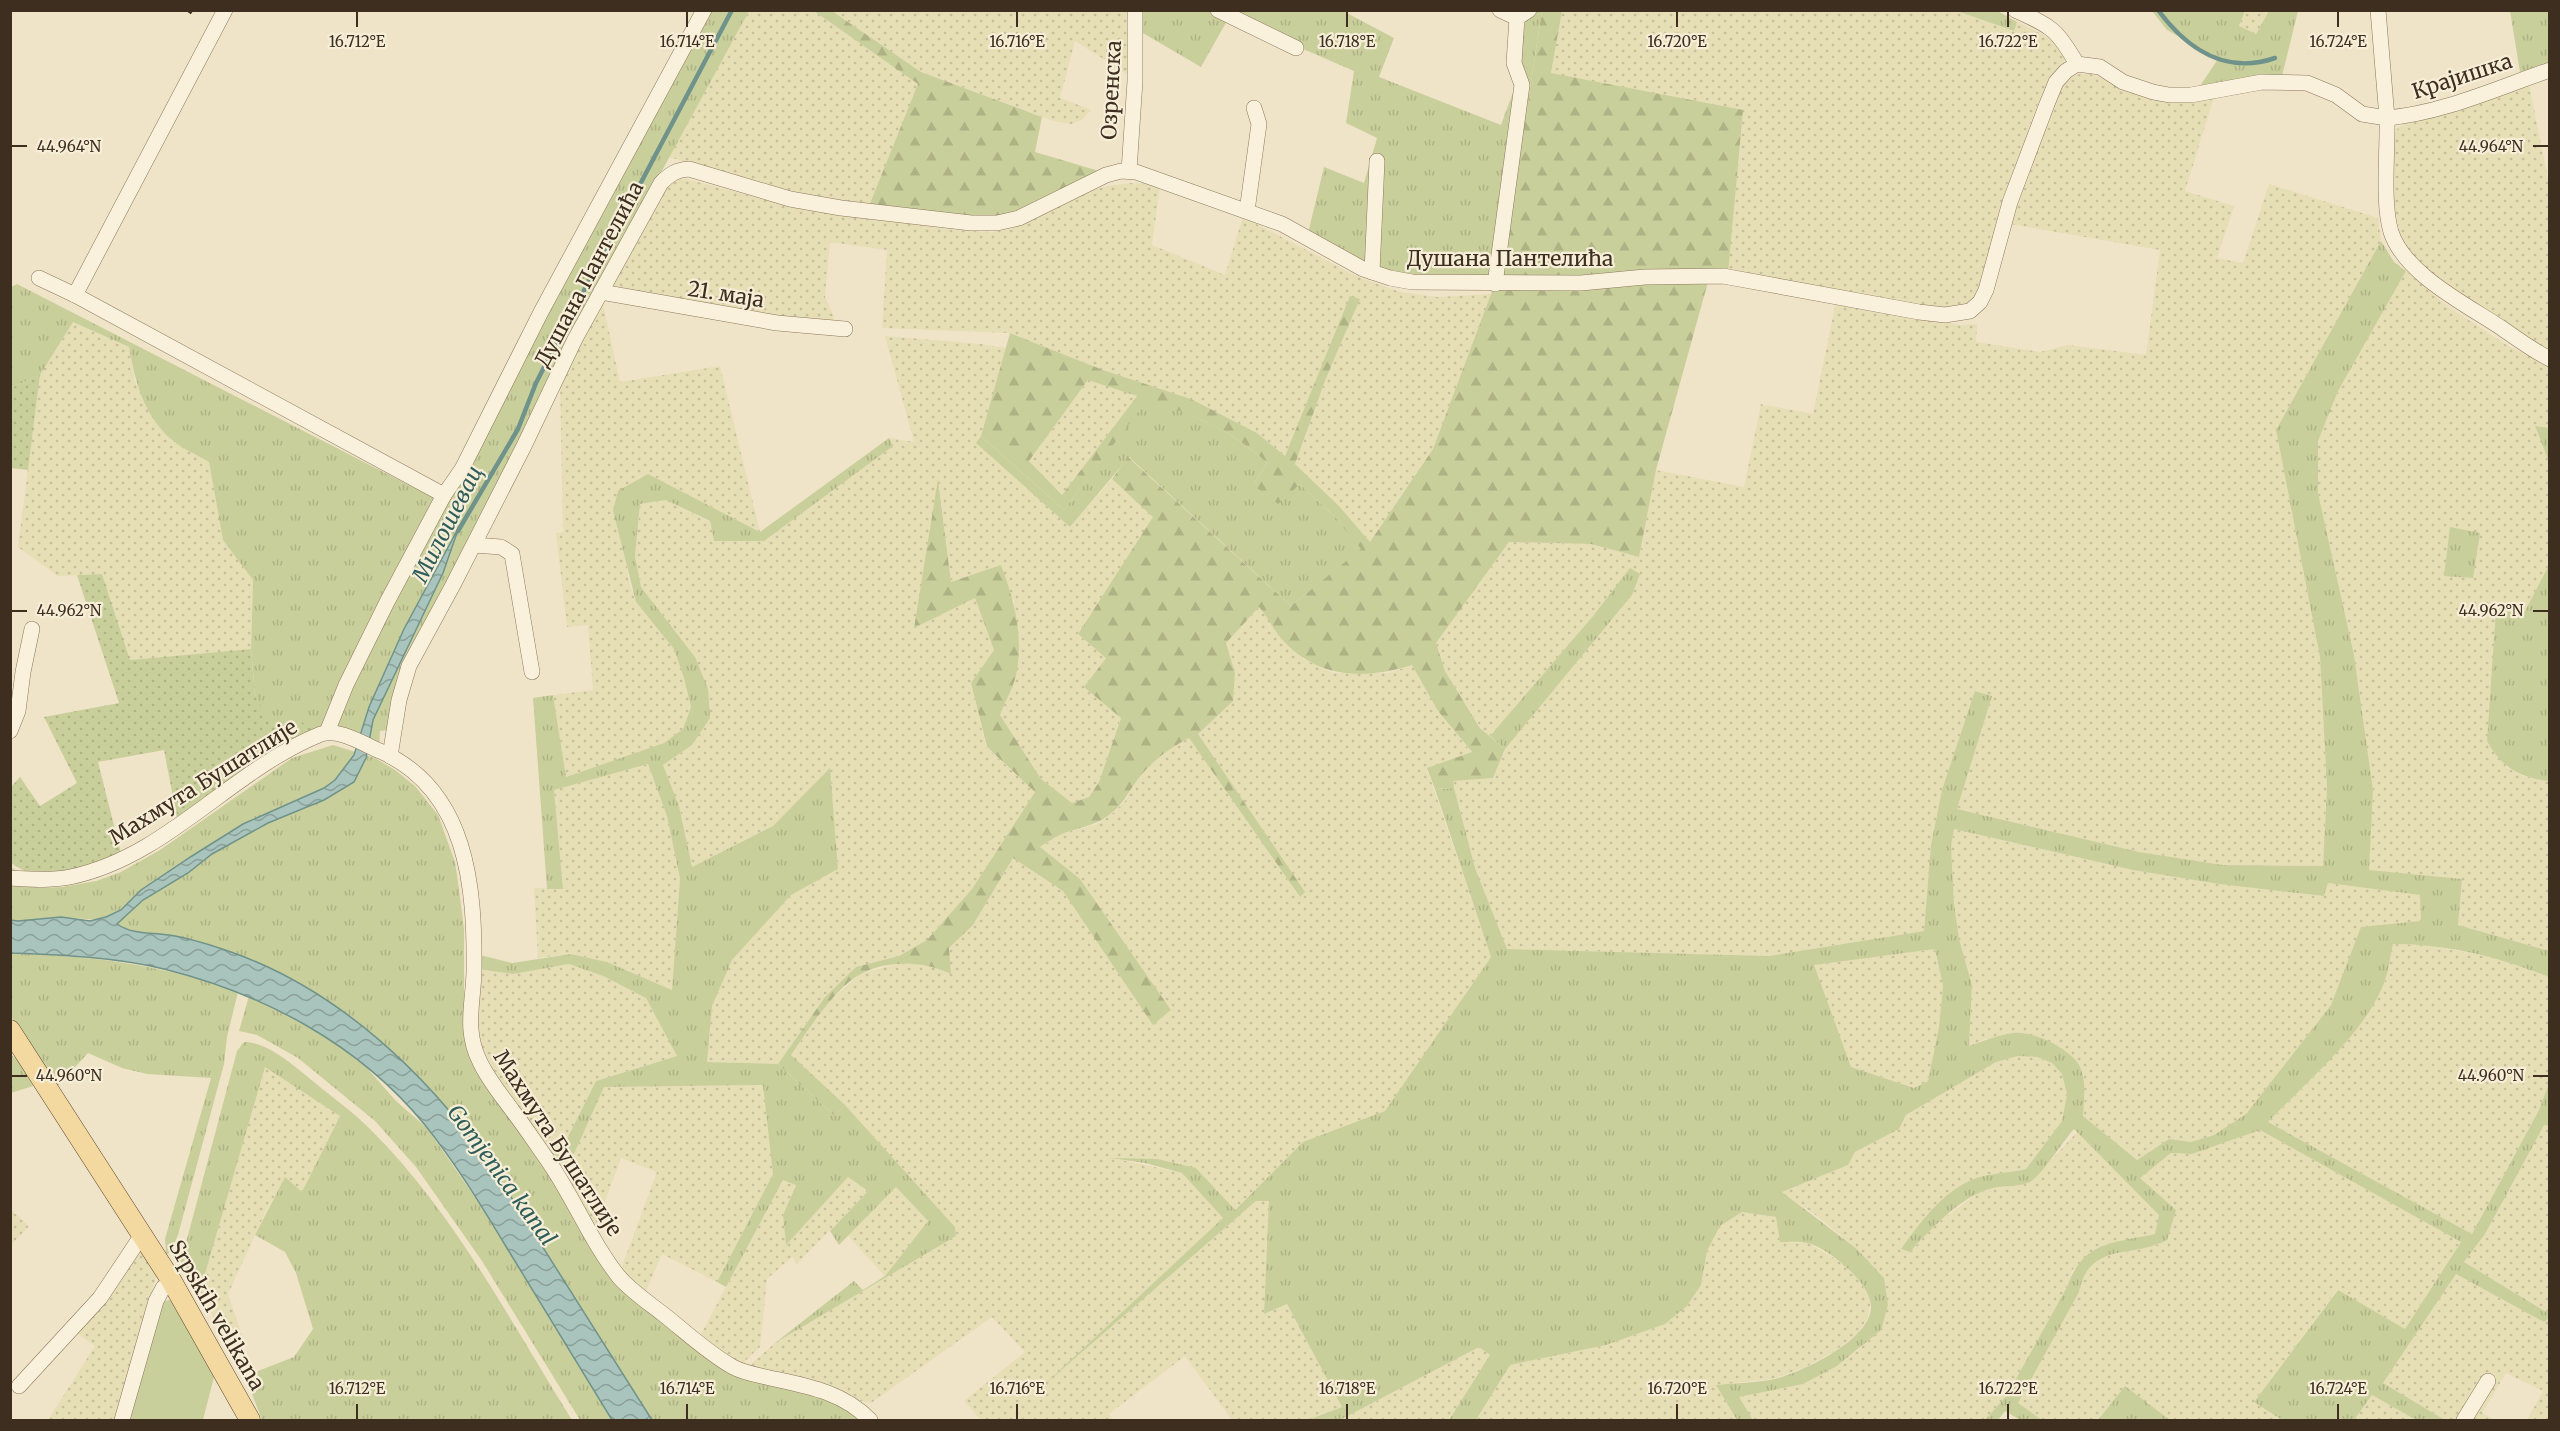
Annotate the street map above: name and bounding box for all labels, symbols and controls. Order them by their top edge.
text: 16.712°E [329,32,386,51]
text: 16.714°E [660,32,715,51]
text: 16.716°E [989,32,1045,51]
text: 16.718°E [1319,32,1376,51]
text: 16.720°E [1647,32,1707,51]
text: 16.722°E [1979,32,2038,51]
text: 16.724°E [2309,32,2367,51]
street label: Озренска [1095,40,1127,140]
street label: Крајишка [2409,47,2515,105]
text: 44.964°N [37,137,102,156]
text: 44.964°N [2459,137,2524,156]
street label: Душана Пантелића [529,176,649,372]
street label: Душана Пантелића [1407,245,1613,272]
street label: 21. маја [686,275,766,313]
water label: Милошевац [405,461,488,588]
text: 44.962°N [37,601,102,620]
text: 44.962°N [2459,601,2524,620]
street label: Махмута Бушатлије [104,713,302,851]
street label: Махмута Бушатлије [488,1045,628,1241]
text: 44.960°N [36,1066,103,1085]
text: 44.960°N [2458,1066,2525,1085]
water label: Gomjenica kanal [441,1099,563,1251]
street label: Srpskih velikana [163,1235,271,1395]
text: 16.712°E [329,1379,386,1398]
text: 16.714°E [660,1379,715,1398]
text: 16.716°E [989,1379,1045,1398]
text: 16.718°E [1319,1379,1376,1398]
text: 16.720°E [1647,1379,1707,1398]
text: 16.722°E [1979,1379,2038,1398]
text: 16.724°E [2309,1379,2367,1398]

